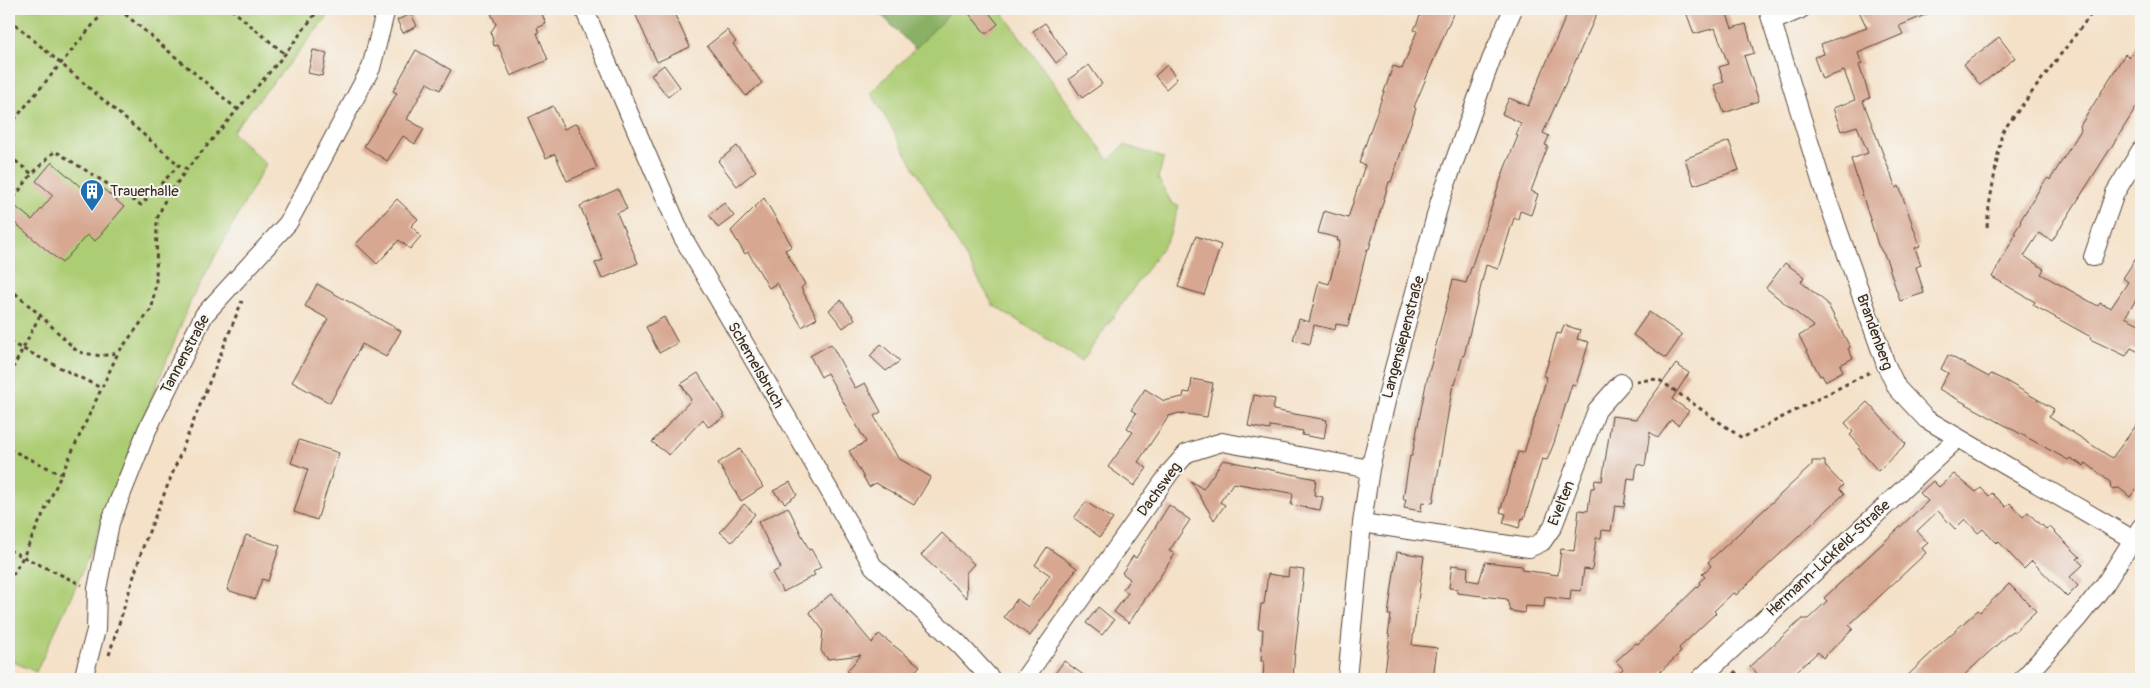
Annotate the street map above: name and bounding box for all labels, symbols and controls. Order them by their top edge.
building icon: Trauerhalle [79,178,105,212]
place label: Trauerhalle [110,182,179,201]
street label: Langensiepenstraße [1378,273,1429,400]
street label: Brandenberg [1852,292,1897,373]
street label: Tannenstraße [157,311,215,397]
street label: Schemelsbruch [723,319,788,412]
street label: Dachsweg [1133,458,1186,520]
street label: Evelten [1544,478,1579,529]
street label: Hermann-Lickfeld-Straße [1762,496,1895,621]

